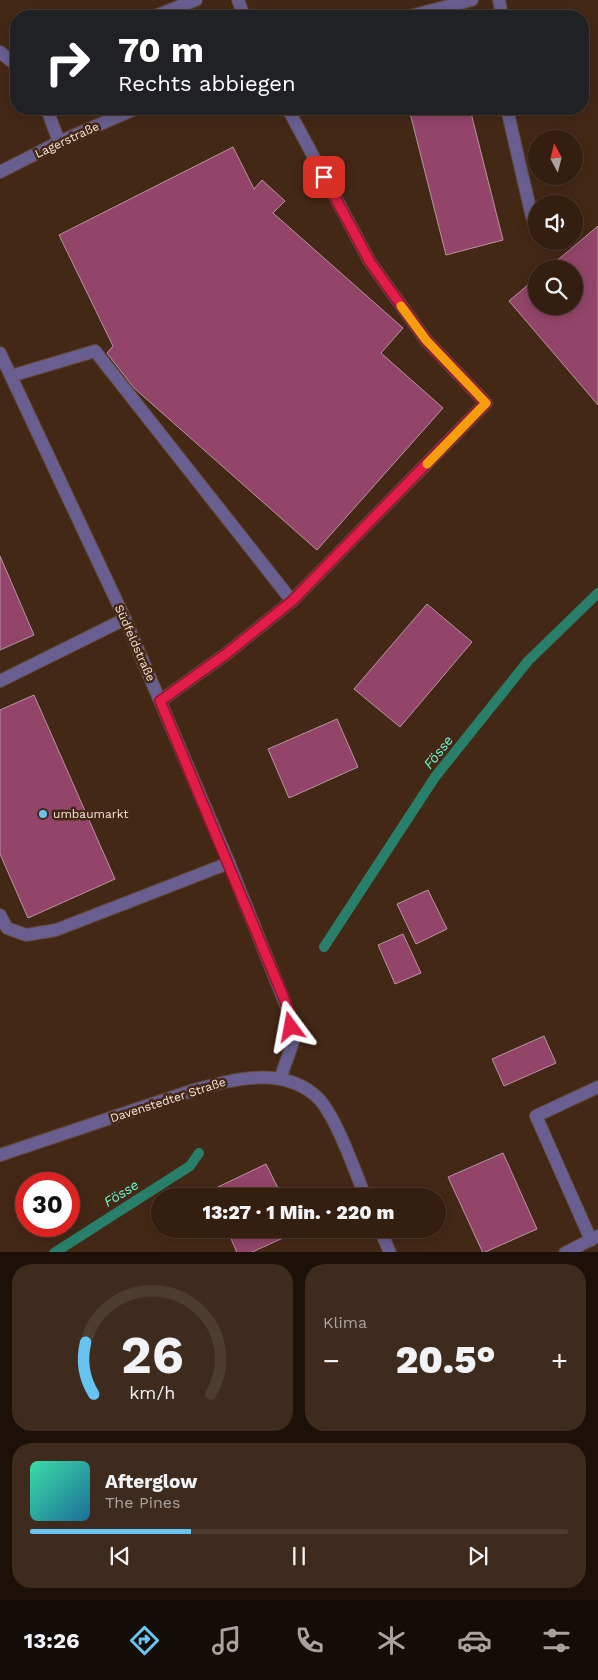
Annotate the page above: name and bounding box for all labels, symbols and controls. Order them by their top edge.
text: 70 m [118,29,204,71]
icon: right [35,30,100,95]
text: Rechts abbiegen [118,71,296,96]
street label: Lagerstraße [33,119,101,161]
north arrow [528,130,582,185]
map controls [528,130,583,315]
pin [303,156,345,198]
icon: arrive [310,163,338,191]
button: sound [528,195,583,250]
button: search [528,260,583,315]
street label: Südfeldstraße [112,602,158,684]
water label: Fösse [420,732,456,772]
place label: umbaumarkt [53,807,129,821]
marker: umbaumarkt [37,808,49,820]
position arrow [264,1000,316,1052]
street label: Davenstedter Straße [108,1075,228,1125]
speed limit sign: 30 [15,1172,80,1237]
water label: Fösse [101,1176,141,1210]
text: 13:27 · 1 Min. · 220 m [203,1201,394,1224]
text: Klima [323,1313,367,1332]
text: 26 [121,1325,184,1386]
text: 20.5° [395,1338,496,1382]
text: − [323,1344,340,1377]
text: + [551,1344,568,1377]
text: km/h [129,1382,176,1403]
text: Afterglow [105,1470,197,1493]
text: The Pines [105,1493,181,1512]
icon: previous [106,1542,134,1570]
icon: pause [285,1542,313,1570]
icon: next [464,1542,492,1570]
icon: directions [127,1623,162,1658]
icon: music [209,1623,244,1658]
icon: phone [292,1623,327,1658]
icon: climate [374,1623,409,1658]
icon: car [457,1623,492,1658]
icon: filters [539,1623,574,1658]
text: 13:26 [24,1628,80,1653]

